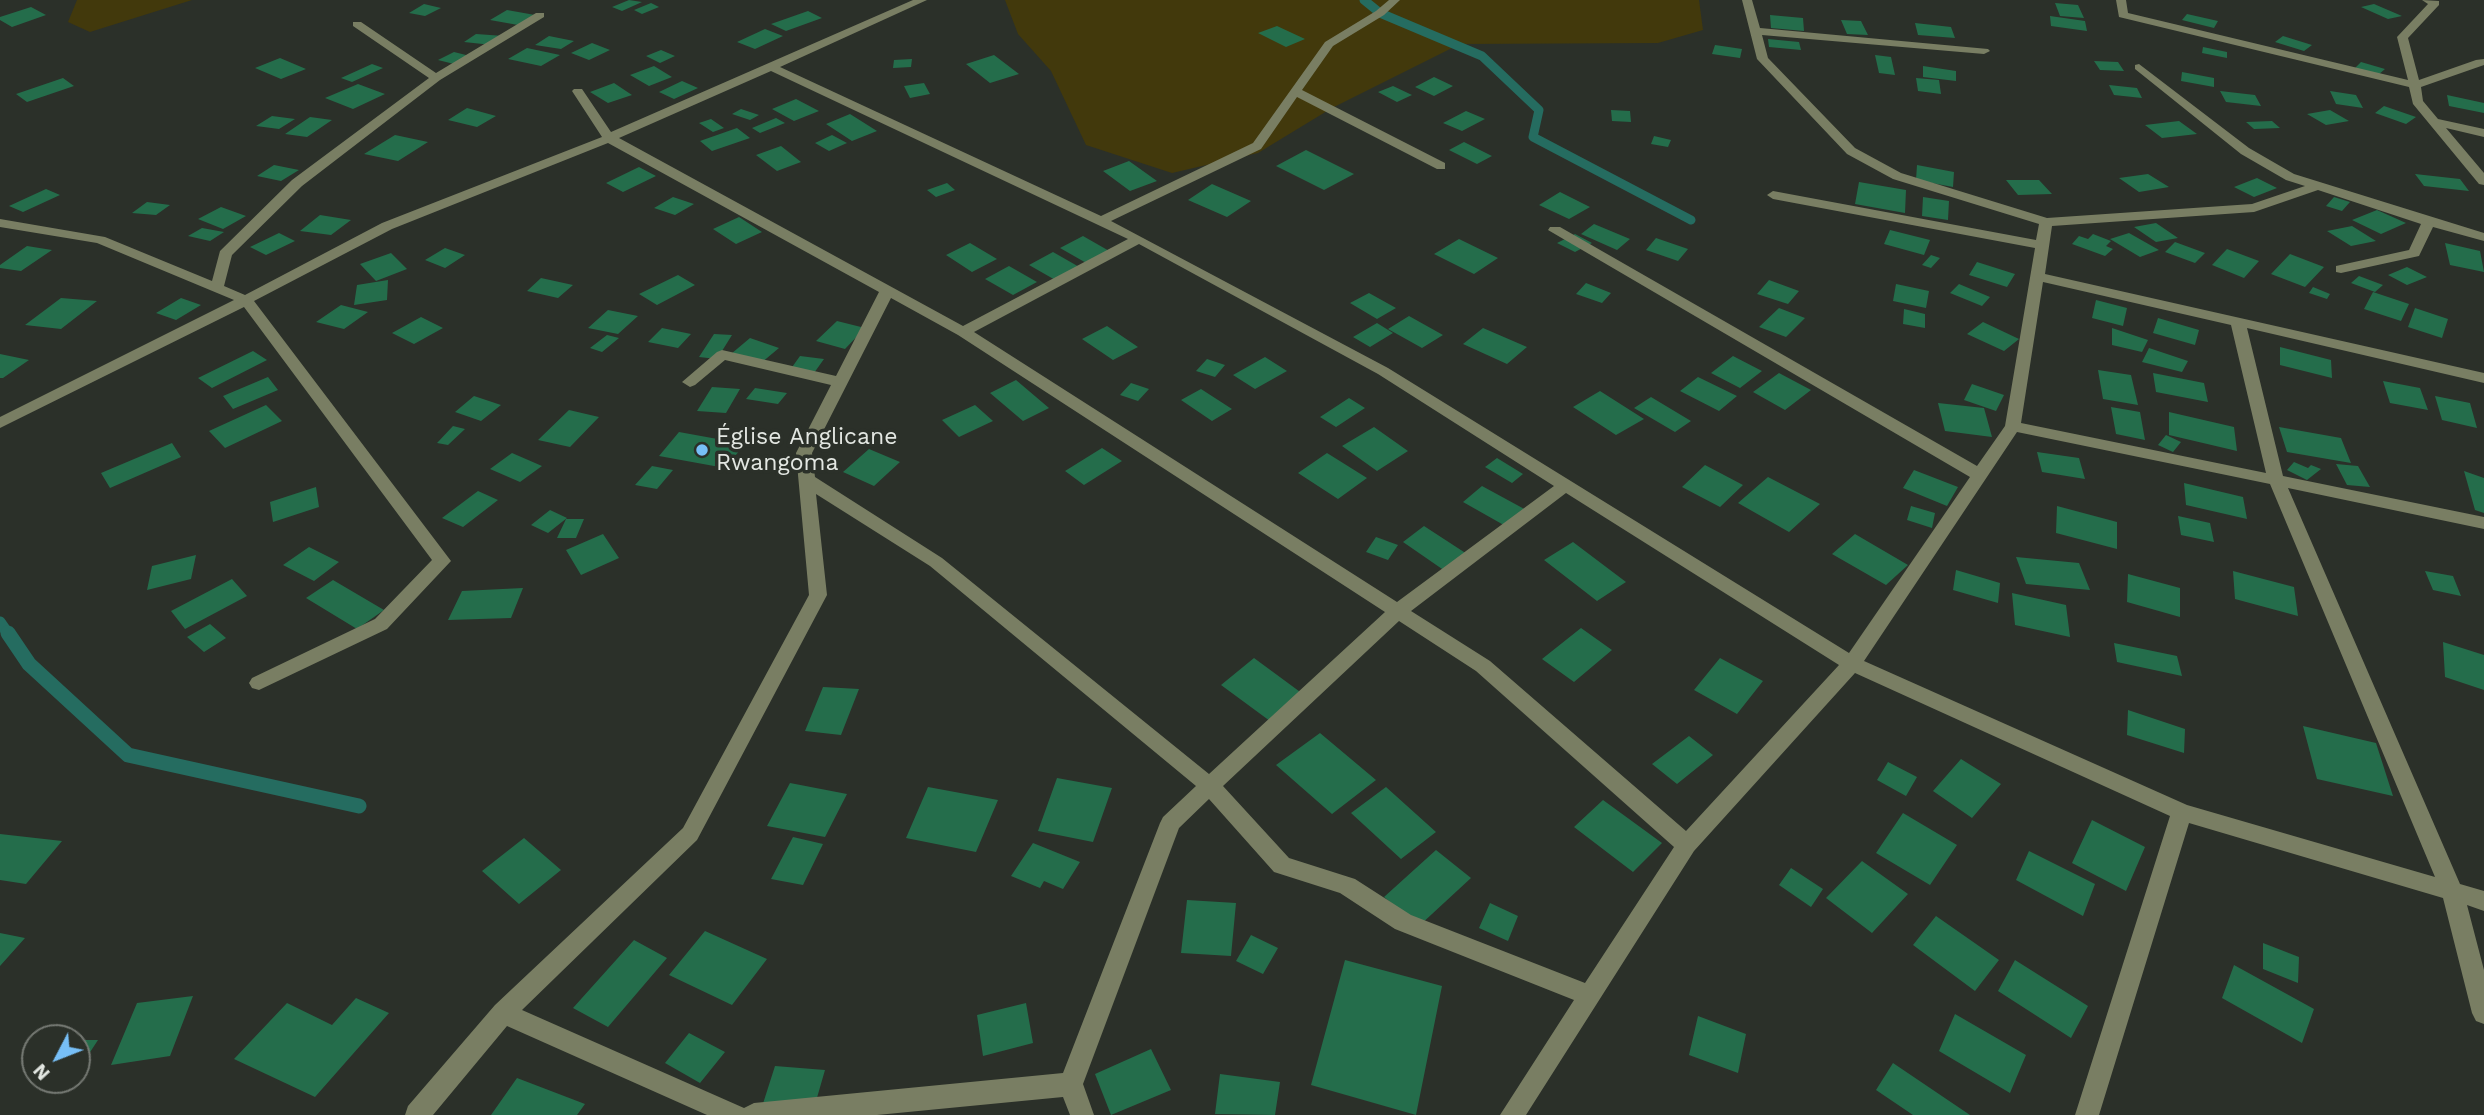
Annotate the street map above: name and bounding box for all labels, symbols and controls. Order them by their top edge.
place label: Église Anglicane Rwangoma [716,423,898,477]
marker: Église Anglicane Rwangoma [694,442,710,458]
north arrow [21,1024,91,1094]
text: N [28,1059,55,1085]

